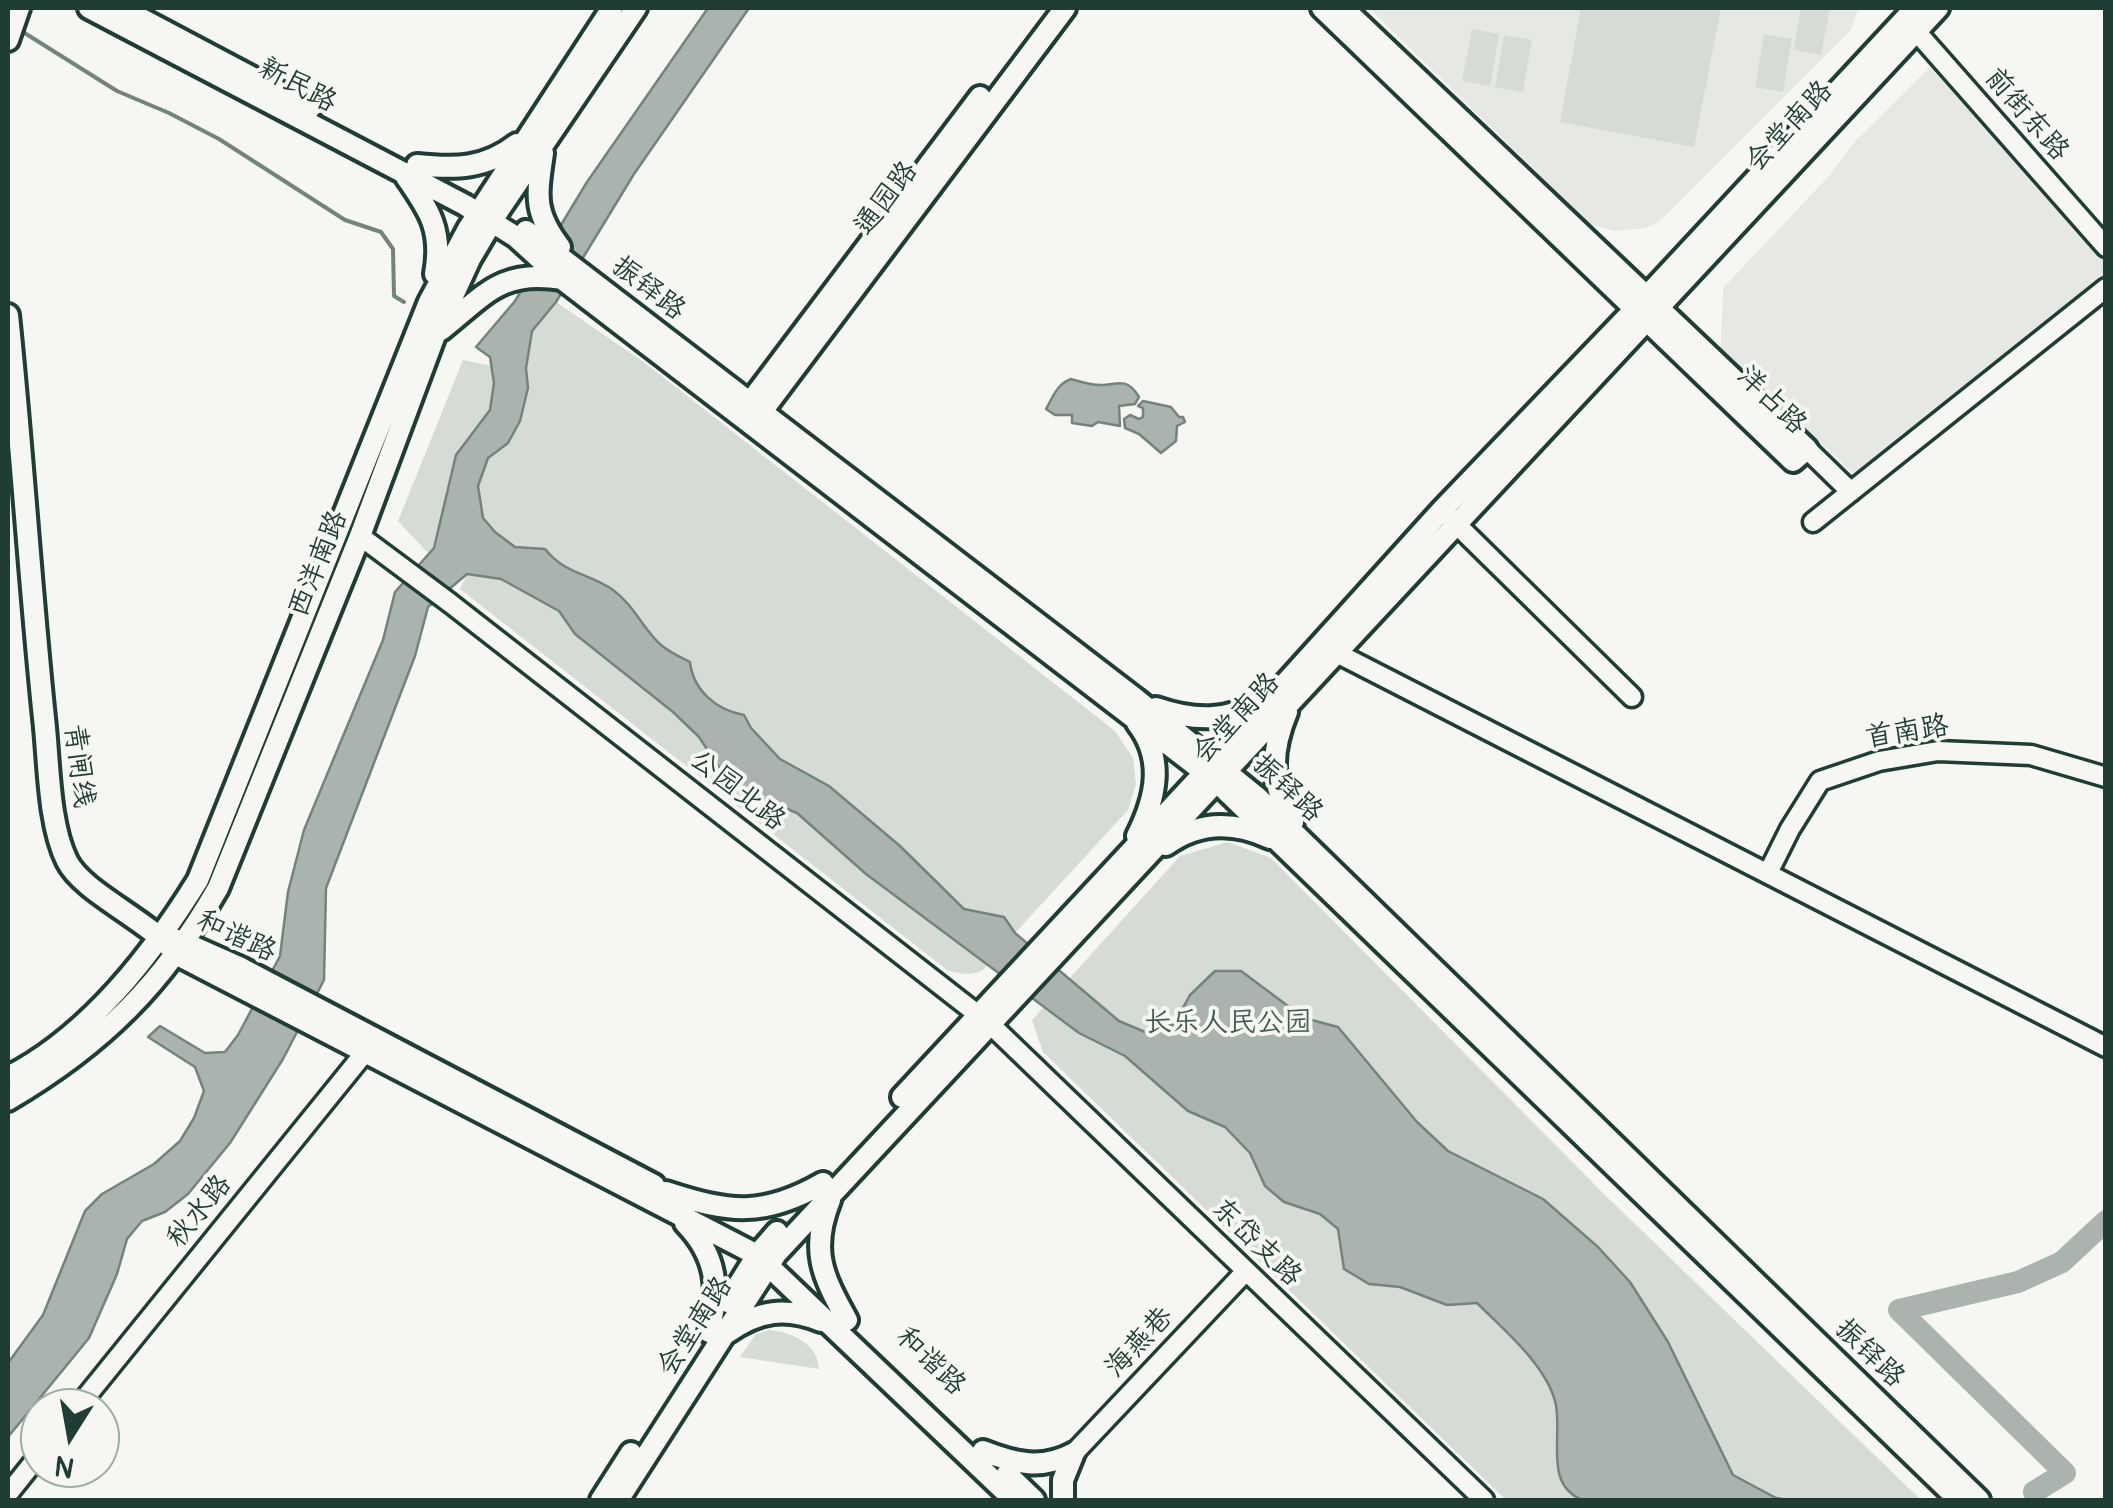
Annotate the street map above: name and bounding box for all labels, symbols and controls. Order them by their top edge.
street label: 新民路 [252,51,342,121]
street label: 前街东路 [1977,62,2075,168]
street label: 会堂南路 [1740,75,1840,179]
street label: 通园路 [848,155,926,243]
street label: 振铎路 [605,250,691,328]
street label: 洋占路 [1729,360,1813,442]
street label: 西洋南路 [282,506,356,622]
street label: 会堂南路 [1187,667,1287,771]
street label: 首南路 [1863,710,1951,756]
street label: 青闸线 [56,722,100,810]
street label: 公园北路 [683,743,791,839]
street label: 振铎路 [1245,748,1329,830]
street label: 和谐路 [191,904,281,970]
park label: 长乐人民公园 [1144,1007,1312,1041]
street label: 秋水路 [161,1169,239,1255]
street label: 东岱支路 [1204,1192,1308,1294]
street label: 会堂南路 [651,1271,741,1383]
street label: 海燕巷 [1099,1301,1181,1385]
street label: 振铎路 [1827,1313,1911,1395]
street label: 和谐路 [888,1321,972,1403]
north arrow [20,1388,120,1488]
text: N [52,1447,77,1485]

